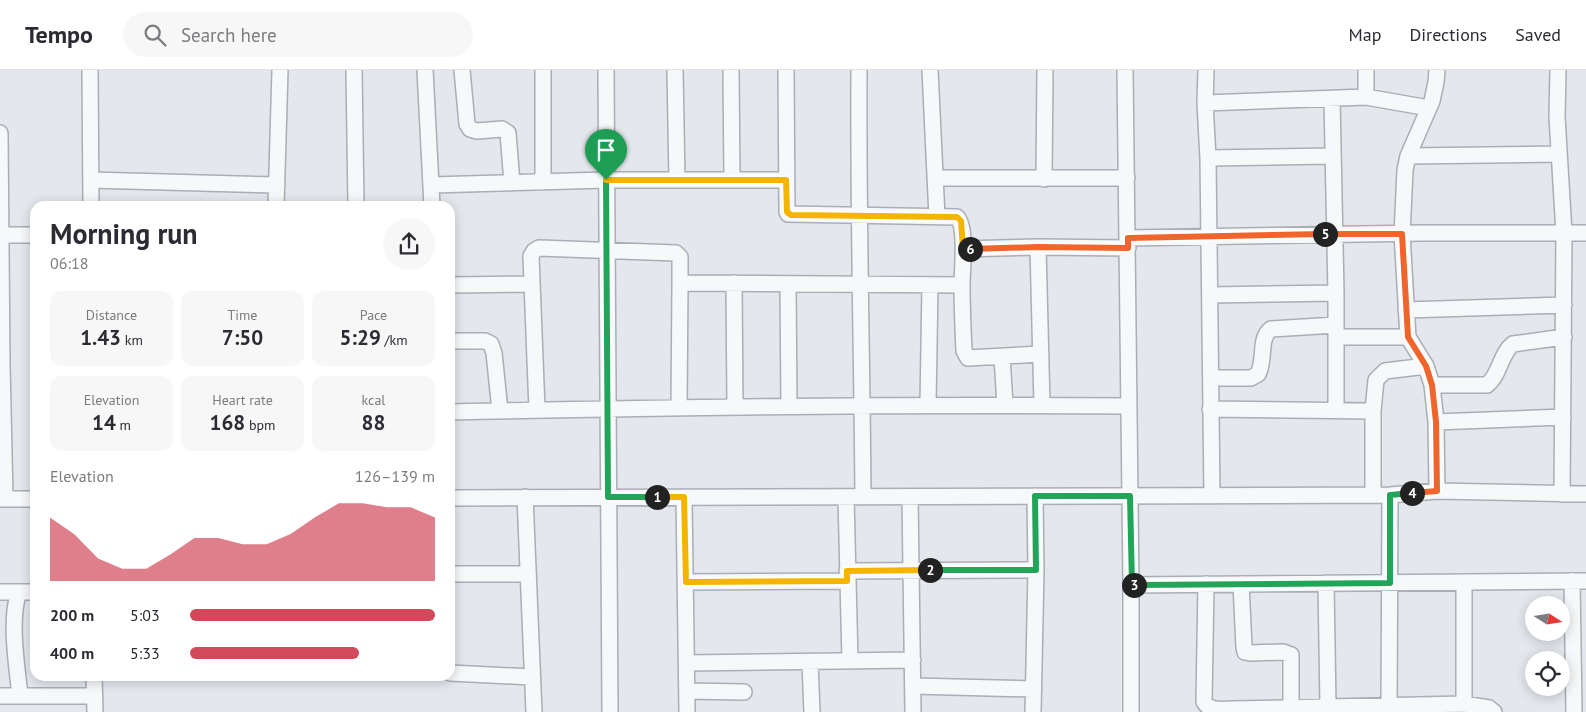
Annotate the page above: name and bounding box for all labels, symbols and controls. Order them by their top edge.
search box [123,12,473,57]
text: Tempo [25,19,93,50]
icon: search [141,21,169,49]
text: Search here [181,23,277,47]
text: Map [1349,23,1381,46]
text: Directions [1409,23,1487,46]
text: Saved [1515,23,1561,46]
pin [585,129,627,180]
icon: arrive [592,136,620,164]
text: Morning run [50,215,198,252]
button: share [383,218,435,270]
pin: 5 [1312,222,1338,246]
text: 5 [1322,225,1329,243]
pin: 6 [958,236,982,262]
text: 6 [967,240,974,258]
text: 06:18 [50,253,88,273]
text: Distance [86,306,137,324]
text: Time [227,306,258,324]
text: Pace [360,306,387,324]
text: 1.43 [80,324,121,351]
text: 7:50 [222,324,263,351]
text: 5:29 [339,324,381,351]
text: km [121,331,143,349]
text: /km [381,331,408,349]
text: Elevation [84,391,139,409]
text: Heart rate [212,391,273,409]
text: kcal [362,391,385,409]
text: 14 [92,409,116,436]
text: 168 [210,409,245,436]
text: 88 [362,409,385,436]
text: m [116,416,131,434]
text: bpm [245,416,275,434]
text: Elevation [50,466,114,486]
text: 126–139 m [355,466,435,486]
pin: 4 [1400,480,1424,506]
pin: 1 [644,484,670,510]
text: 4 [1409,484,1416,502]
text: 1 [654,488,661,506]
pin: 2 [918,558,942,582]
text: 2 [927,561,934,579]
pin: 3 [1122,572,1146,598]
text: 3 [1131,576,1138,594]
north arrow [1525,596,1570,641]
map controls [1525,596,1570,696]
text: 200 m [50,605,94,625]
text: 5:03 [130,605,160,625]
text: 400 m [50,643,94,663]
text: 5:33 [130,643,160,663]
button: locate [1525,651,1570,696]

